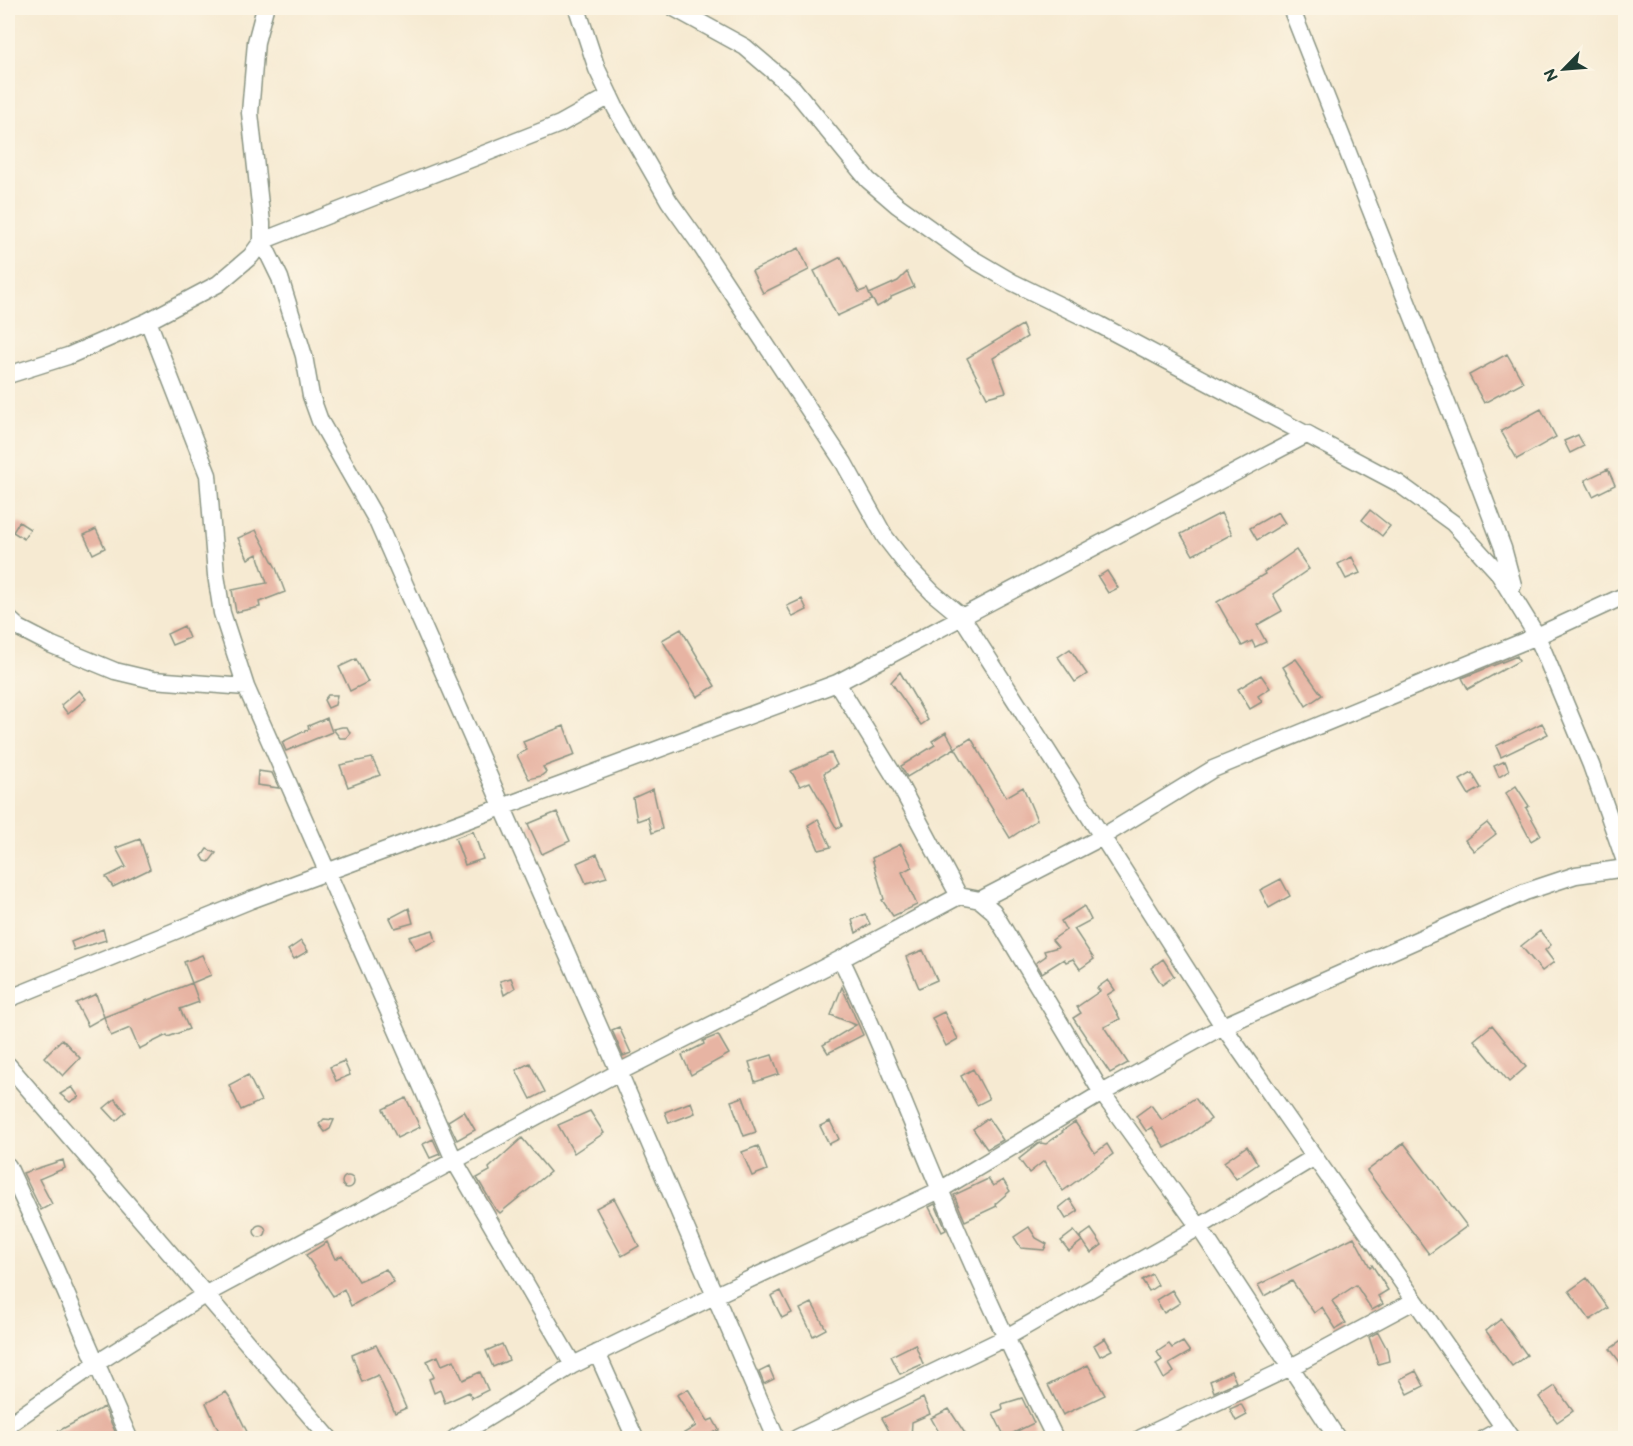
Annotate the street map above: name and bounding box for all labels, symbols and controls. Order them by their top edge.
north arrow [1534,39,1594,99]
text: N [1541,65,1563,84]

